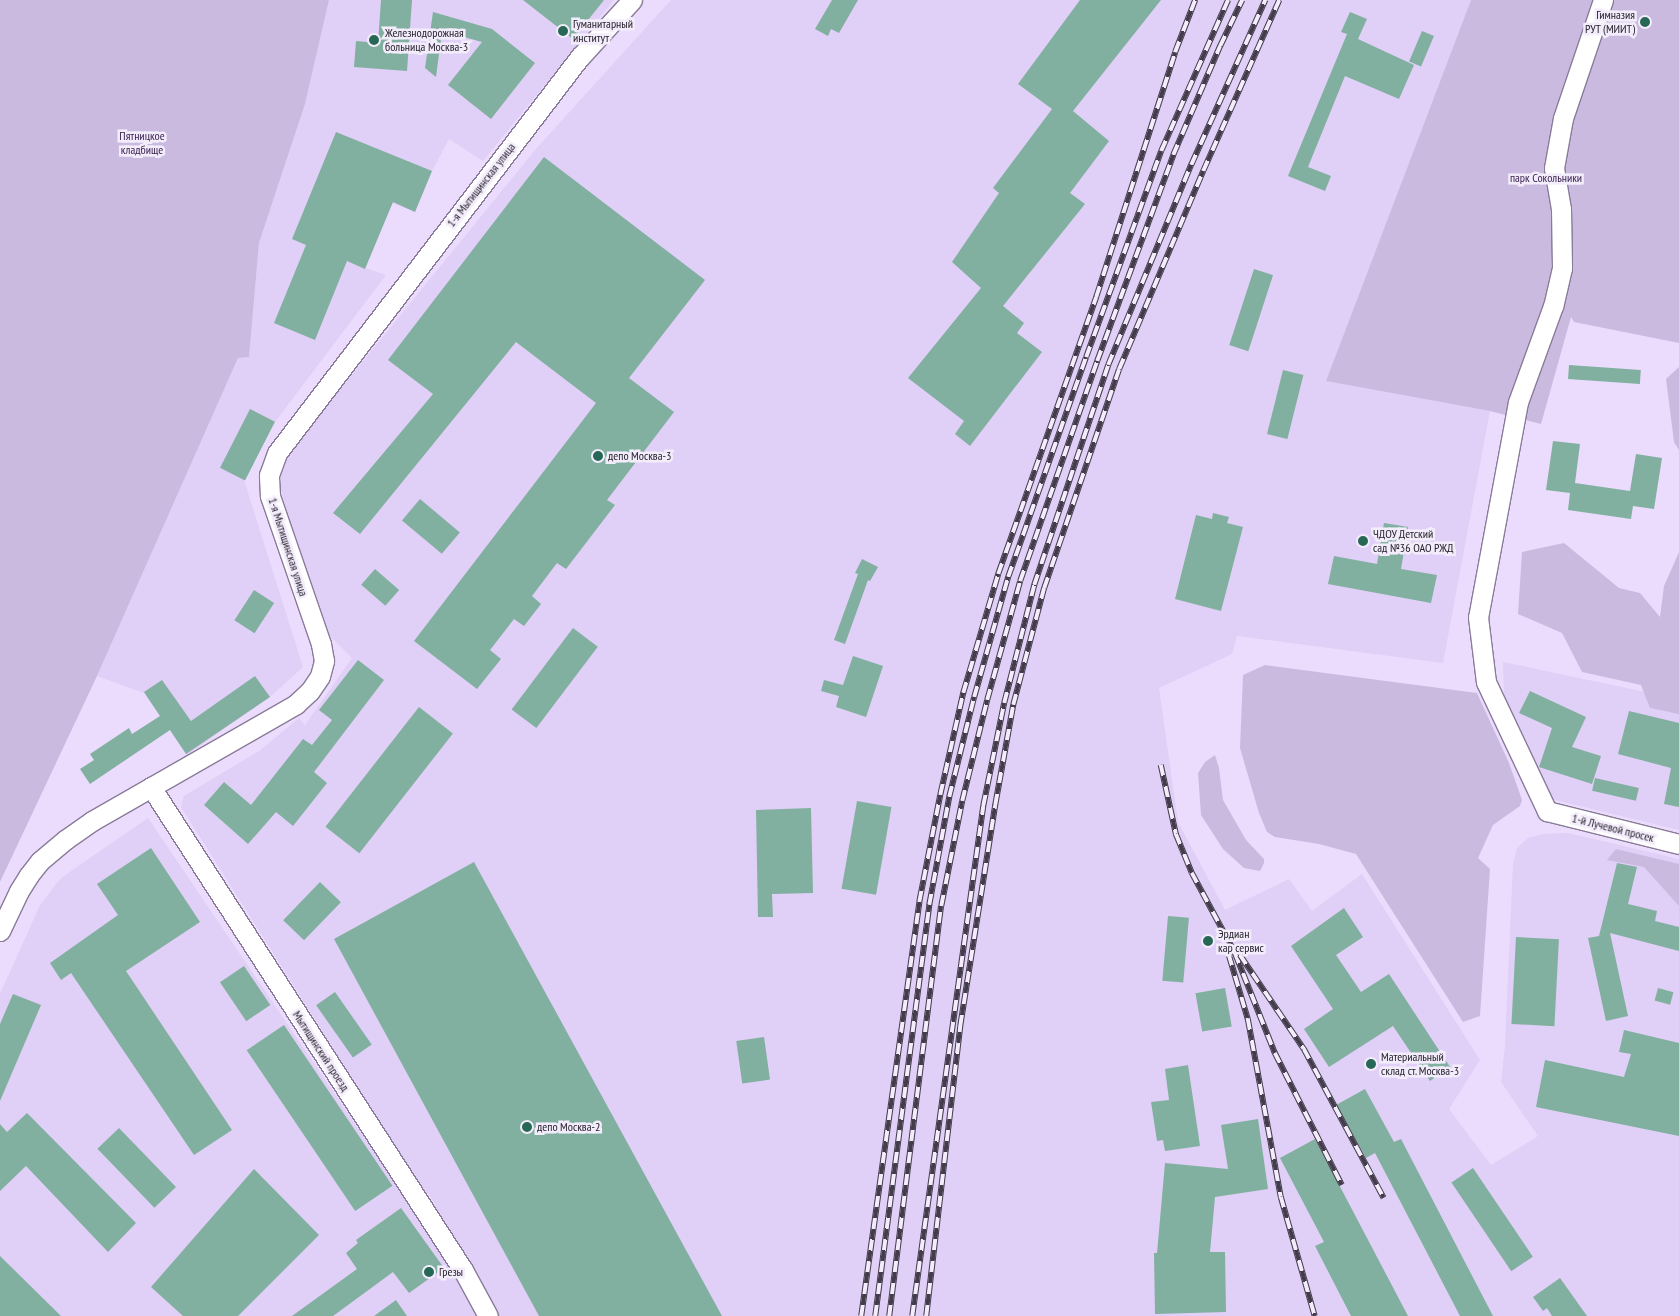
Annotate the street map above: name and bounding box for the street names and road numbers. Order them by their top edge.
street label: 1-я Мытищинская улица [444,140,518,230]
street label: 1-я Мытищинская улица [265,496,311,598]
street label: 1-й Лучевой просек [1570,811,1656,845]
street label: Мытищинский проезд [290,1008,352,1094]

